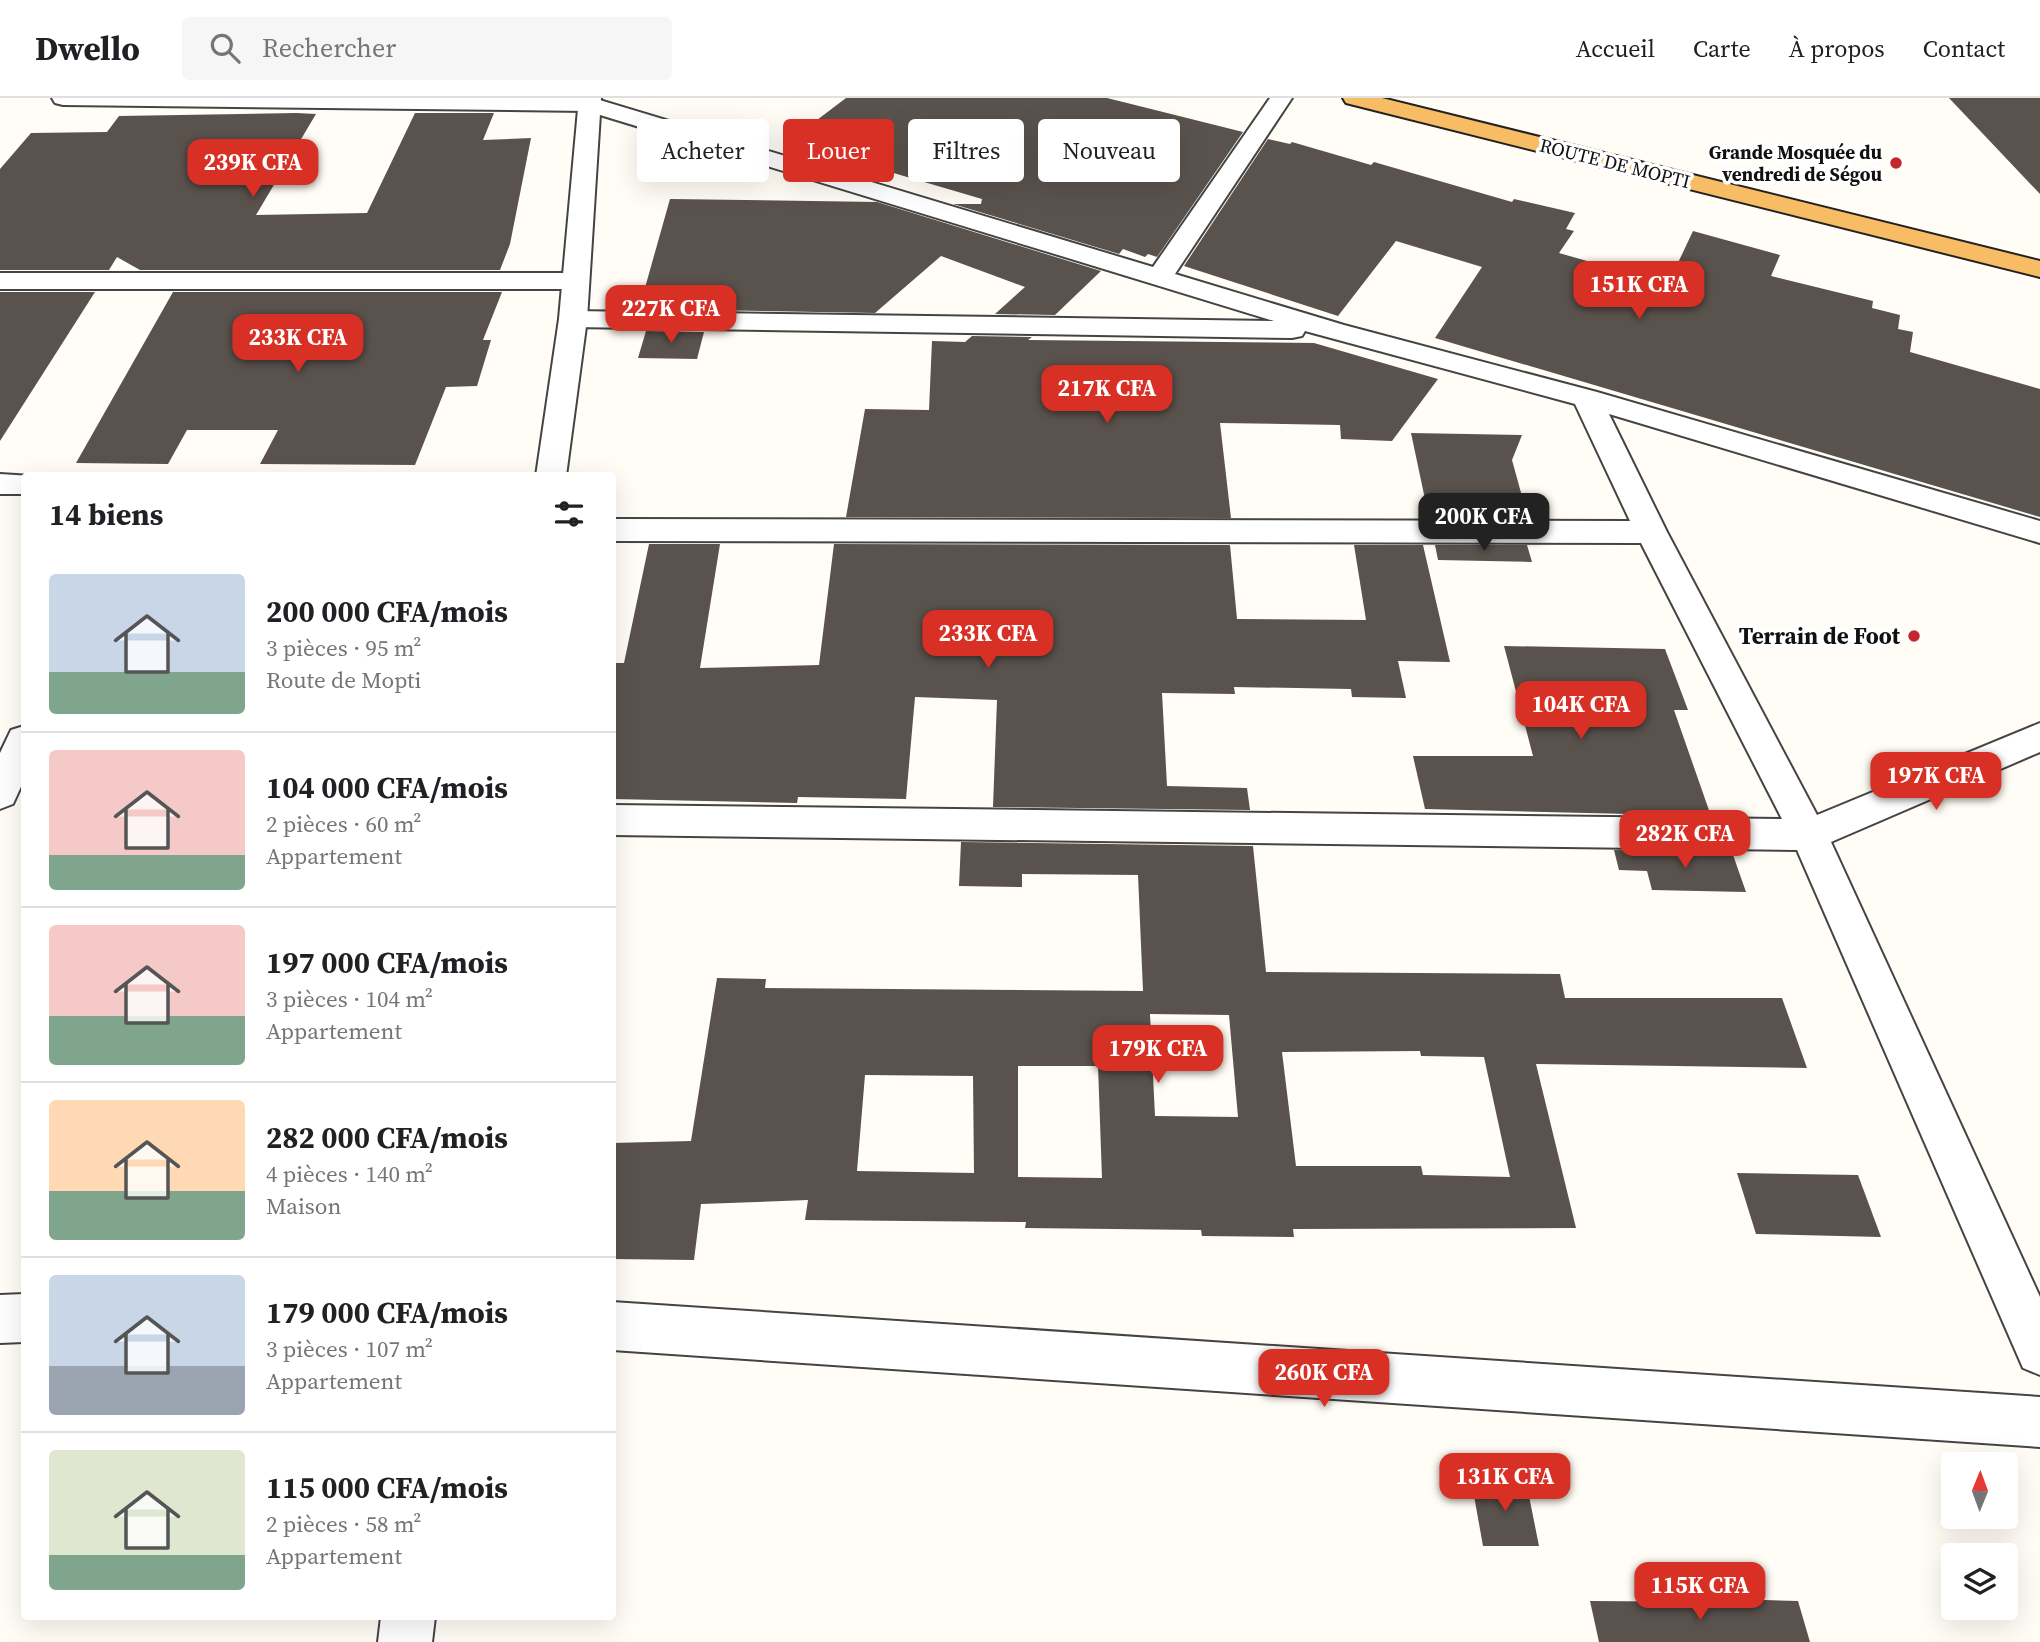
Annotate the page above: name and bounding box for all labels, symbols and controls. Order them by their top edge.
search box [182,17,672,80]
text: Dwello [35,26,140,71]
icon: search [206,29,244,67]
text: Rechercher [262,30,396,66]
text: Accueil [1576,32,1655,65]
text: Carte [1693,32,1751,65]
text: À propos [1789,32,1885,65]
text: Contact [1923,32,2005,65]
chip: Acheter [637,119,769,182]
chip: Louer [783,119,894,182]
chip: Filtres [908,119,1024,182]
chip: Nouveau [1038,119,1180,182]
street label: ROUTE DE MOPTI [1537,132,1693,194]
place label: Grande Mosquée du vendredi de Ségou [1709,139,1882,187]
pin: 239K CFA [181,140,325,199]
text: 239K CFA [203,146,303,178]
marker: Grande Mosquée du vendredi de Ségou [1888,155,1904,171]
pin: 151K CFA [1567,262,1711,321]
text: 151K CFA [1589,268,1689,300]
pin: 227K CFA [599,286,743,345]
text: 227K CFA [621,292,721,324]
pin: 233K CFA [226,314,370,374]
text: 233K CFA [248,321,348,353]
pin: 217K CFA [1035,366,1179,425]
text: 217K CFA [1057,372,1157,404]
text: 14 biens [49,494,163,535]
pin: 200K CFA [1412,494,1556,553]
icon: filters [550,495,588,533]
text: 200K CFA [1434,500,1534,532]
text: 200 000 CFA/mois [266,591,508,632]
icon: home [105,602,189,686]
pin: 233K CFA [916,610,1060,670]
text: 233K CFA [938,617,1038,649]
place label: Terrain de Foot [1739,620,1901,652]
marker: Terrain de Foot [1906,628,1922,644]
text: 3 pièces · 95 m² [266,632,421,664]
text: Route de Mopti [266,664,421,696]
pin: 104K CFA [1509,682,1653,741]
text: 104K CFA [1531,688,1631,720]
pin: 197K CFA [1864,752,2008,812]
text: 197K CFA [1886,759,1986,791]
text: 104 000 CFA/mois [266,767,508,808]
icon: home [105,778,189,862]
text: 2 pièces · 60 m² [266,808,421,840]
pin: 282K CFA [1613,810,1757,870]
text: 282K CFA [1635,817,1735,849]
text: Appartement [266,840,402,872]
text: 197 000 CFA/mois [266,942,508,983]
icon: home [105,953,189,1037]
text: 3 pièces · 104 m² [266,983,433,1015]
text: Appartement [266,1015,402,1047]
pin: 179K CFA [1086,1026,1230,1085]
text: 179K CFA [1108,1032,1208,1064]
text: 282 000 CFA/mois [266,1117,508,1158]
icon: home [105,1128,189,1212]
text: 4 pièces · 140 m² [266,1158,433,1190]
text: Maison [266,1190,341,1222]
text: 179 000 CFA/mois [266,1292,508,1333]
icon: home [105,1303,189,1387]
text: 3 pièces · 107 m² [266,1333,433,1365]
pin: 260K CFA [1252,1350,1396,1409]
text: 260K CFA [1274,1356,1374,1388]
text: Appartement [266,1365,402,1397]
north arrow [1941,1452,2018,1530]
map controls [1941,1452,2018,1620]
pin: 131K CFA [1433,1454,1577,1513]
text: 131K CFA [1455,1460,1555,1492]
text: 115 000 CFA/mois [266,1467,508,1508]
icon: home [105,1478,189,1562]
text: 2 pièces · 58 m² [266,1508,421,1540]
text: Appartement [266,1540,402,1572]
button: layers [1941,1543,2018,1620]
pin: 115K CFA [1628,1562,1772,1622]
text: 115K CFA [1650,1569,1750,1601]

